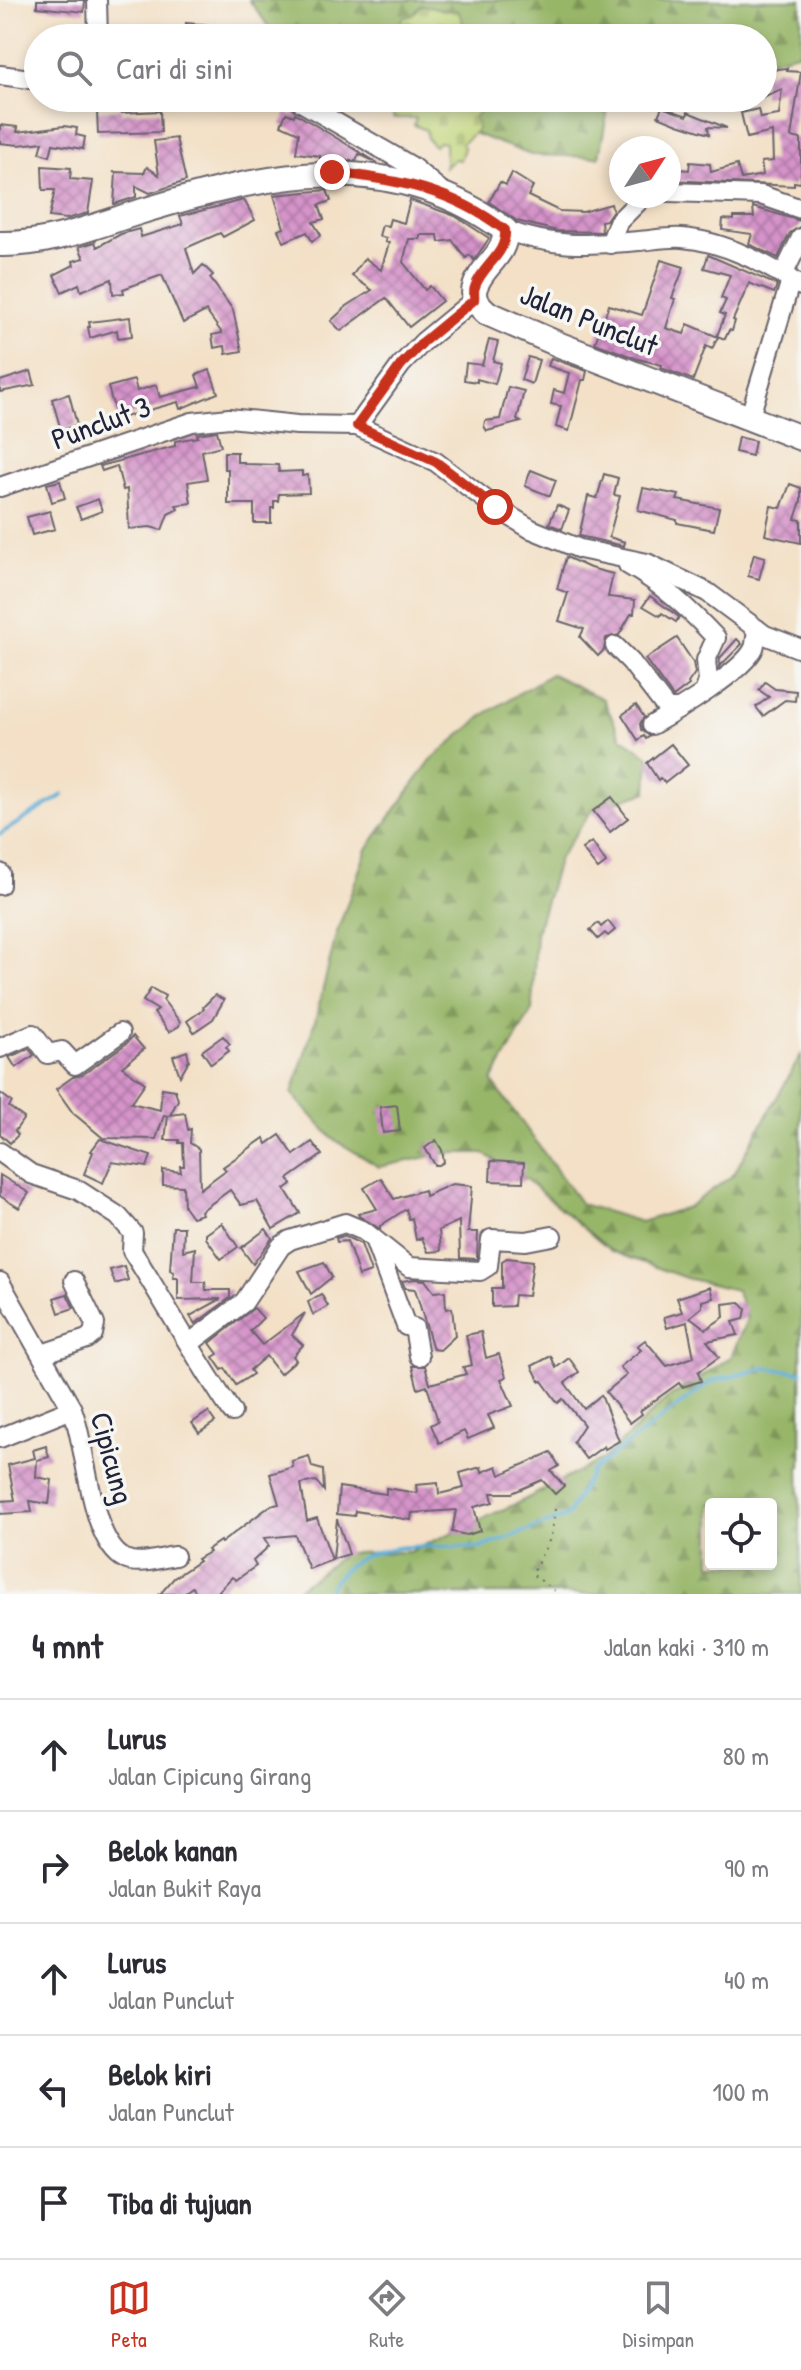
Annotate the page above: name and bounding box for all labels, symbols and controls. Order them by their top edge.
search box [24,24,777,112]
icon: search [52,46,96,90]
text: Cari di sini [116,48,233,88]
north arrow [609,136,681,208]
route end [314,154,350,190]
street label: Jalan Punclut [515,273,665,365]
street label: Punclut 3 [46,386,156,458]
route start [477,489,513,525]
street label: Cipicung [82,1408,144,1508]
map controls [705,1498,777,1570]
button: locate [705,1498,777,1570]
text: 4 mnt [32,1623,103,1669]
text: Jalan kaki · 310 m [603,1629,769,1664]
text: Lurus [108,1718,166,1758]
icon: ahead [32,1733,76,1777]
text: 80 m [722,1738,769,1773]
text: Jalan Cipicung Girang [108,1758,311,1793]
text: Belok kanan [108,1830,238,1870]
icon: right [32,1845,76,1889]
text: 90 m [724,1850,769,1885]
text: Jalan Bukit Raya [108,1870,261,1905]
text: Lurus [108,1942,166,1982]
icon: ahead [32,1957,76,2001]
text: 40 m [724,1962,769,1997]
text: Jalan Punclut [108,1982,234,2017]
text: Belok kiri [108,2054,212,2094]
icon: left [32,2069,76,2113]
text: 100 m [713,2074,769,2109]
text: Jalan Punclut [108,2094,234,2129]
icon: arrive [32,2181,76,2225]
text: Tiba di tujuan [108,2183,252,2223]
tab: Peta [107,2276,151,2354]
tab: Rute [365,2276,409,2354]
tab: Disimpan [622,2276,694,2354]

